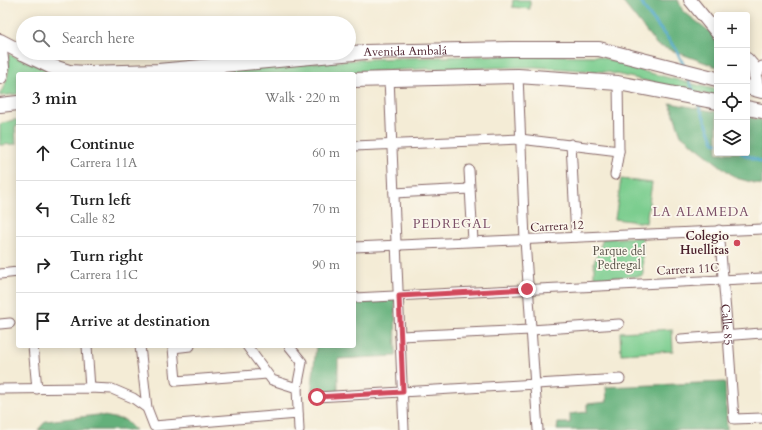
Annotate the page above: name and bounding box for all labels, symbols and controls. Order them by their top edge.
map controls [714,12,750,156]
button: + [714,12,750,48]
search box [16,16,356,60]
icon: search [30,27,52,49]
text: Search here [62,28,135,48]
street label: Avenida Ambalá [363,42,448,60]
button: − [714,48,750,84]
button: locate [714,84,750,120]
text: 3 min [32,87,77,110]
text: Walk · 220 m [265,89,340,107]
button: layers [714,120,750,156]
text: Continue [70,134,135,154]
icon: ahead [32,142,54,164]
text: 60 m [312,144,340,162]
text: Carrera 11A [70,154,137,172]
text: Turn left [70,190,131,210]
icon: left [32,198,54,220]
text: 70 m [312,200,340,218]
district label: LA ALAMEDA [652,203,750,221]
text: Calle 82 [70,210,115,228]
district label: PEDREGAL [413,215,491,233]
street label: Carrera 12 [530,217,584,235]
place label: Colegio Huellitas [680,228,729,258]
marker: Colegio Huellitas [732,238,742,248]
park label: Parque del Pedregal [592,243,646,273]
text: Turn right [70,246,143,266]
icon: right [32,254,54,276]
text: 90 m [312,256,340,274]
street label: Carrera 11C [656,259,720,279]
text: Carrera 11C [70,266,138,284]
route end [518,280,536,298]
street label: Calle 85 [717,303,737,346]
icon: arrive [32,310,54,332]
text: Arrive at destination [70,311,210,331]
route start [308,388,326,406]

